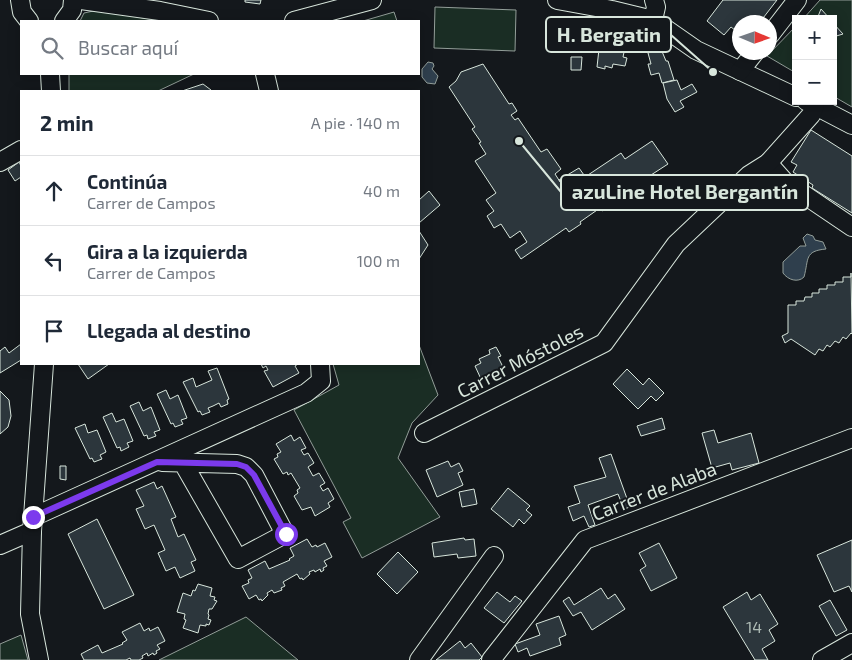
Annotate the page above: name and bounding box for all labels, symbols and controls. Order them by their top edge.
north arrow [732,15,777,60]
map controls [792,15,837,105]
button: + [792,15,837,60]
callout: H. Bergatin [546,17,671,52]
search box [20,20,420,75]
text: H. Bergatin [557,22,661,46]
icon: search [38,34,66,62]
text: Buscar aquí [78,36,178,59]
button: − [792,60,837,105]
text: 2 min [40,110,94,135]
text: A pie · 140 m [311,113,400,132]
text: Continúa [87,170,167,193]
callout: azuLine Hotel Bergantín [561,175,808,210]
icon: ahead [40,177,68,205]
text: azuLine Hotel Bergantín [572,179,798,203]
text: 40 m [363,181,400,200]
text: Carrer de Campos [87,193,216,212]
text: Gira a la izquierda [87,240,248,263]
icon: left [40,247,68,275]
text: 100 m [357,251,400,270]
text: Carrer de Campos [87,263,216,282]
icon: arrive [40,317,68,345]
text: Llegada al destino [87,319,251,342]
street label: Carrer Móstoles [453,319,587,402]
street label: Carrer de Alaba [588,456,720,525]
route end [22,506,45,529]
route start [275,523,298,546]
house number: 14 [746,617,762,636]

